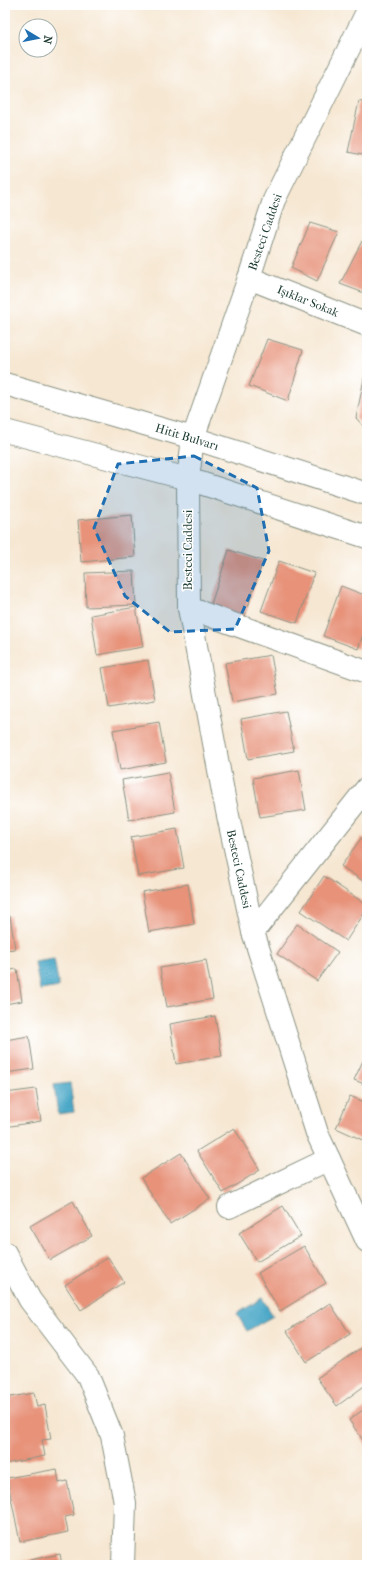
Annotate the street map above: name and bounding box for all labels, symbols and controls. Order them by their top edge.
north arrow [18,18,58,58]
text: N [40,34,54,46]
street label: Besteci Caddesi [245,191,285,272]
street label: Işıklar Sokak [275,282,342,321]
street label: Hitit Bulvarı [154,421,221,453]
street label: Besteci Caddesi [181,509,195,590]
street label: Besteci Caddesi [224,828,254,910]

